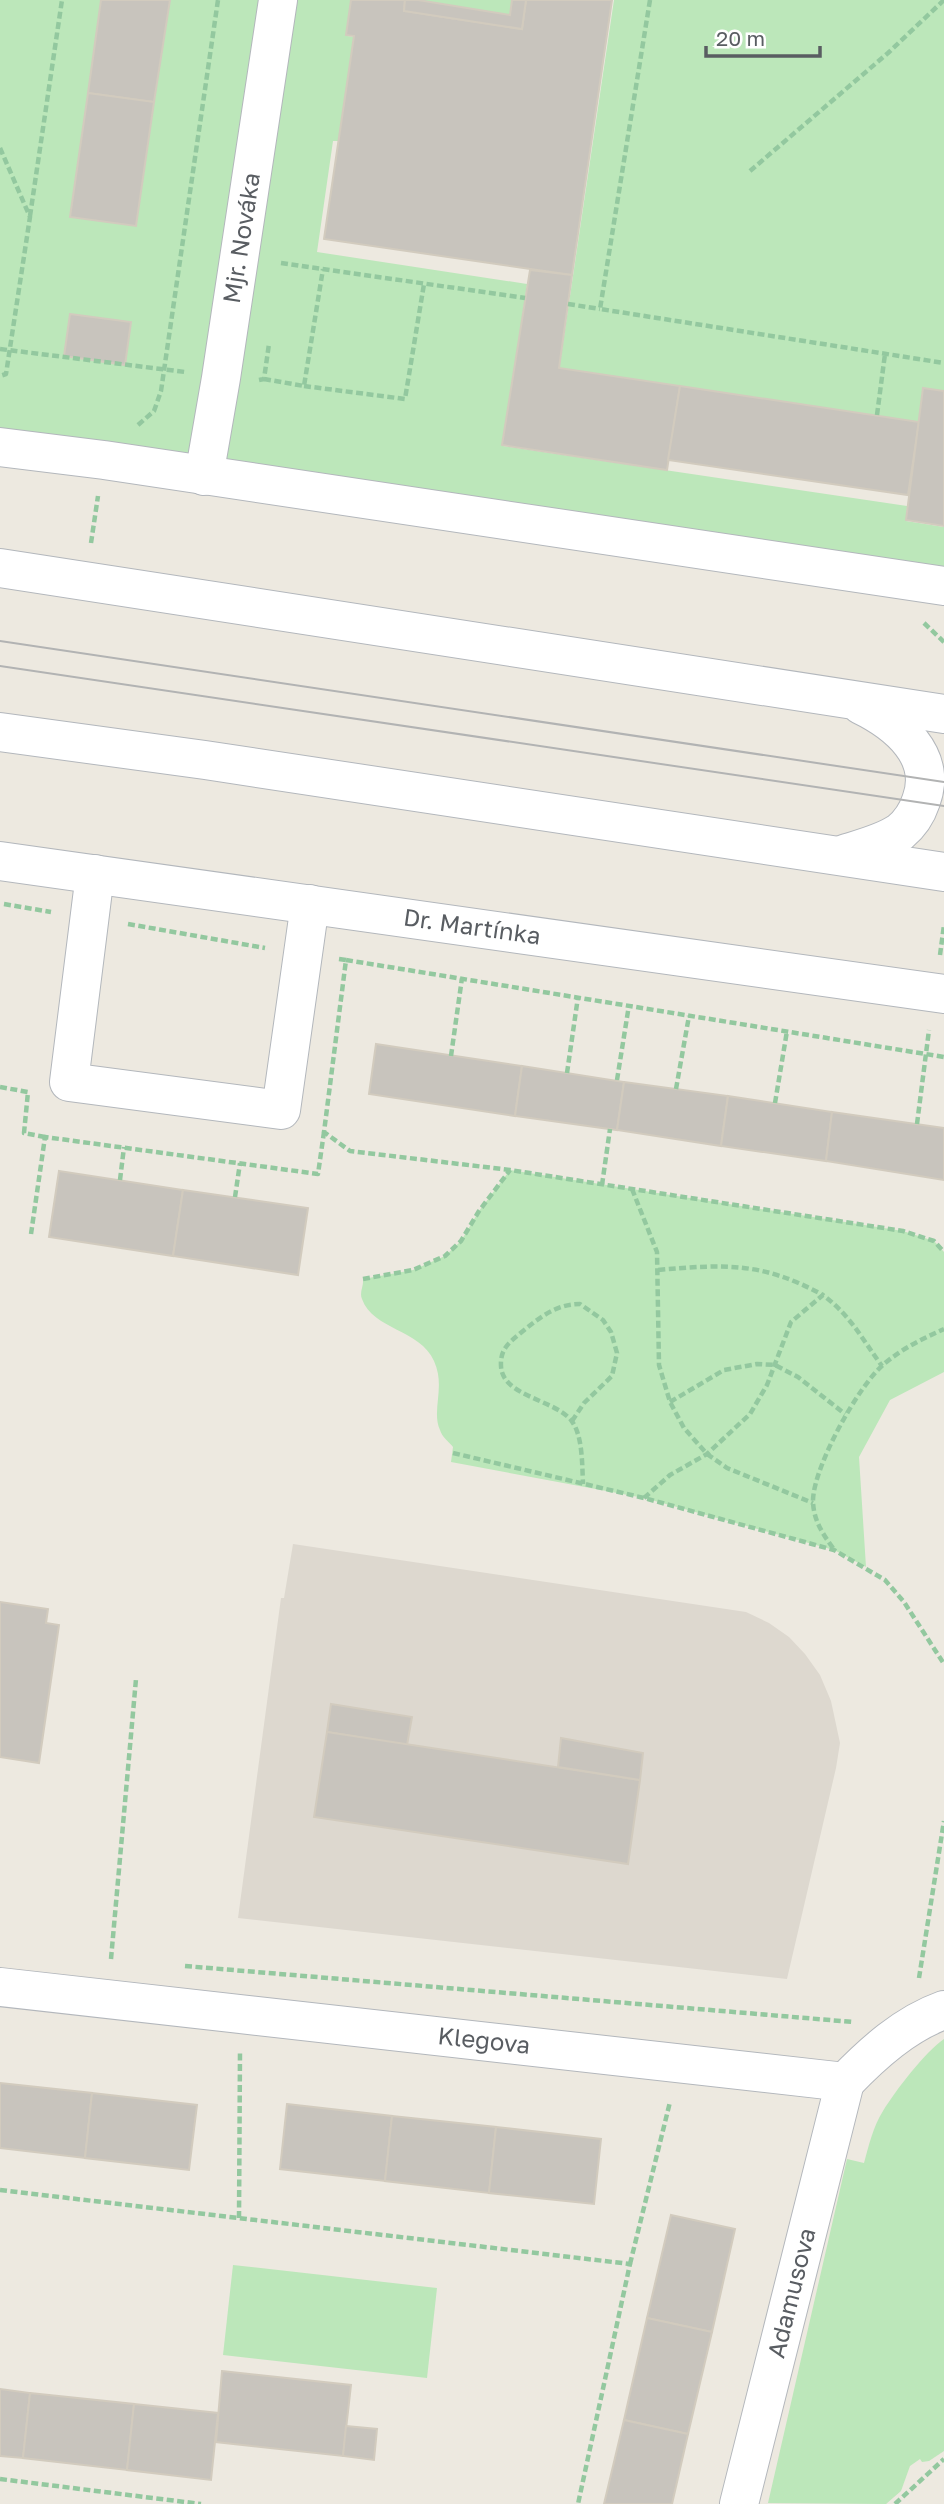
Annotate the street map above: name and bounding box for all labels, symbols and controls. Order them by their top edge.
scale bar [706,14,820,58]
text: 20 m [716,25,765,51]
street label: Mjr. Nováka [216,170,265,305]
street label: Dr. Martínka [402,902,543,949]
street label: Klegova [437,2020,532,2059]
street label: Adamusova [760,2225,821,2361]

